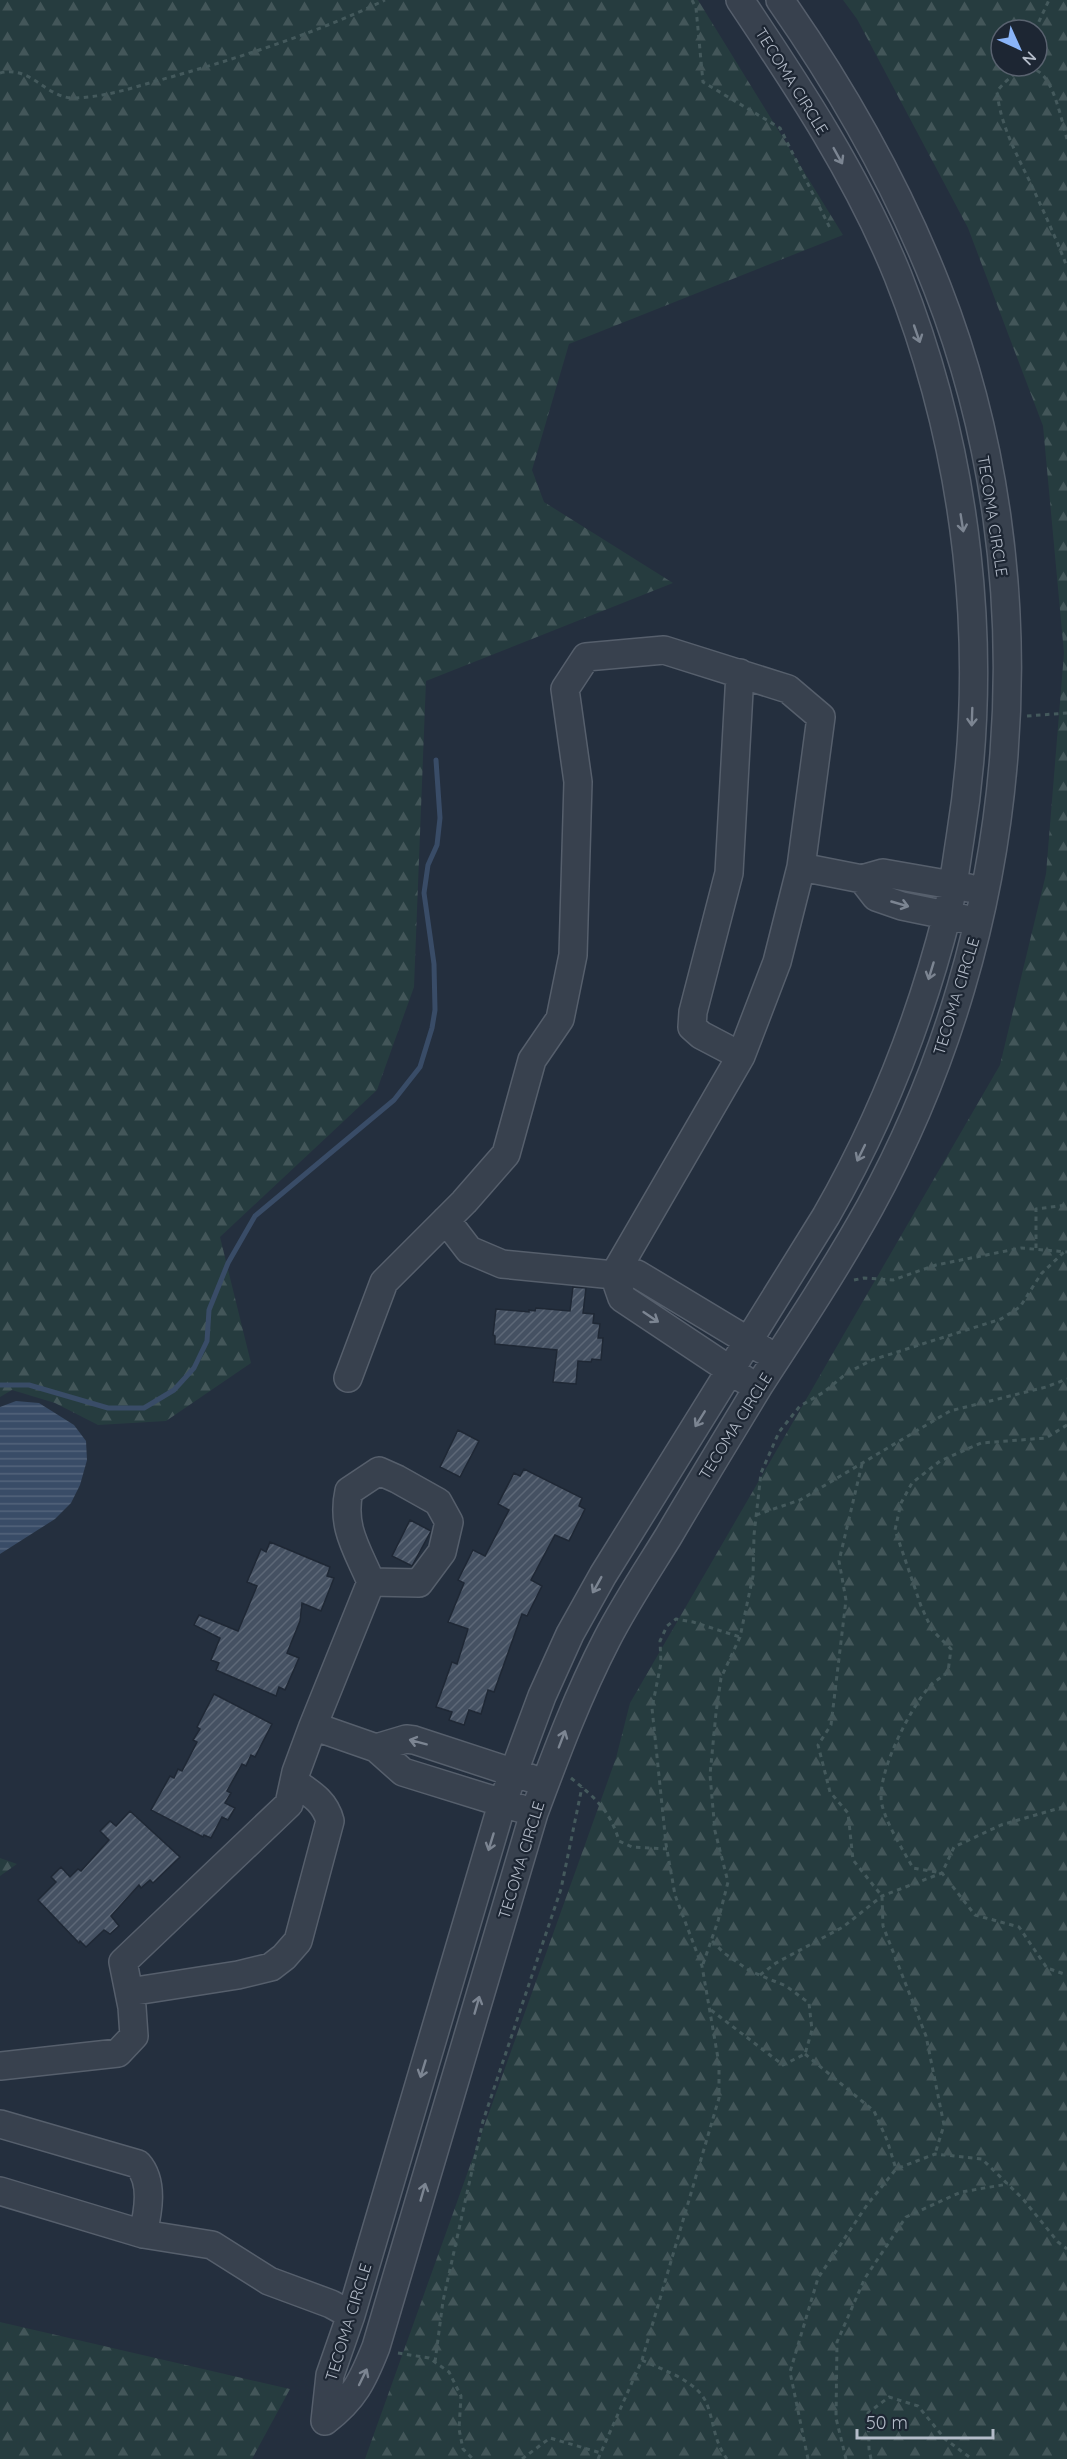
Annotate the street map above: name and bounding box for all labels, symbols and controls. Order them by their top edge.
north arrow [989,18,1049,78]
street label: TECOMA CIRCLE [751,24,833,138]
text: N [1018,47,1041,70]
one-way arrow [832,147,844,164]
one-way arrow [913,324,924,343]
street label: TECOMA CIRCLE [974,454,1012,578]
one-way arrow [957,513,968,532]
one-way arrow [966,707,978,727]
one-way arrow [890,899,909,911]
street label: TECOMA CIRCLE [929,935,983,1057]
one-way arrow [925,961,936,980]
one-way arrow [854,1143,866,1161]
one-way arrow [642,1311,658,1323]
street label: TECOMA CIRCLE [694,1369,776,1483]
one-way arrow [694,1410,706,1427]
one-way arrow [591,1576,603,1593]
one-way arrow [557,1730,568,1749]
one-way arrow [409,1736,428,1747]
street label: TECOMA CIRCLE [494,1799,548,1921]
one-way arrow [485,1832,496,1851]
one-way arrow [472,1996,483,2015]
one-way arrow [417,2059,428,2078]
one-way arrow [417,2183,429,2202]
street label: TECOMA CIRCLE [321,2261,375,2383]
one-way arrow [358,2369,369,2387]
scale bar [857,2402,994,2440]
text: 50 m [866,2411,908,2434]

